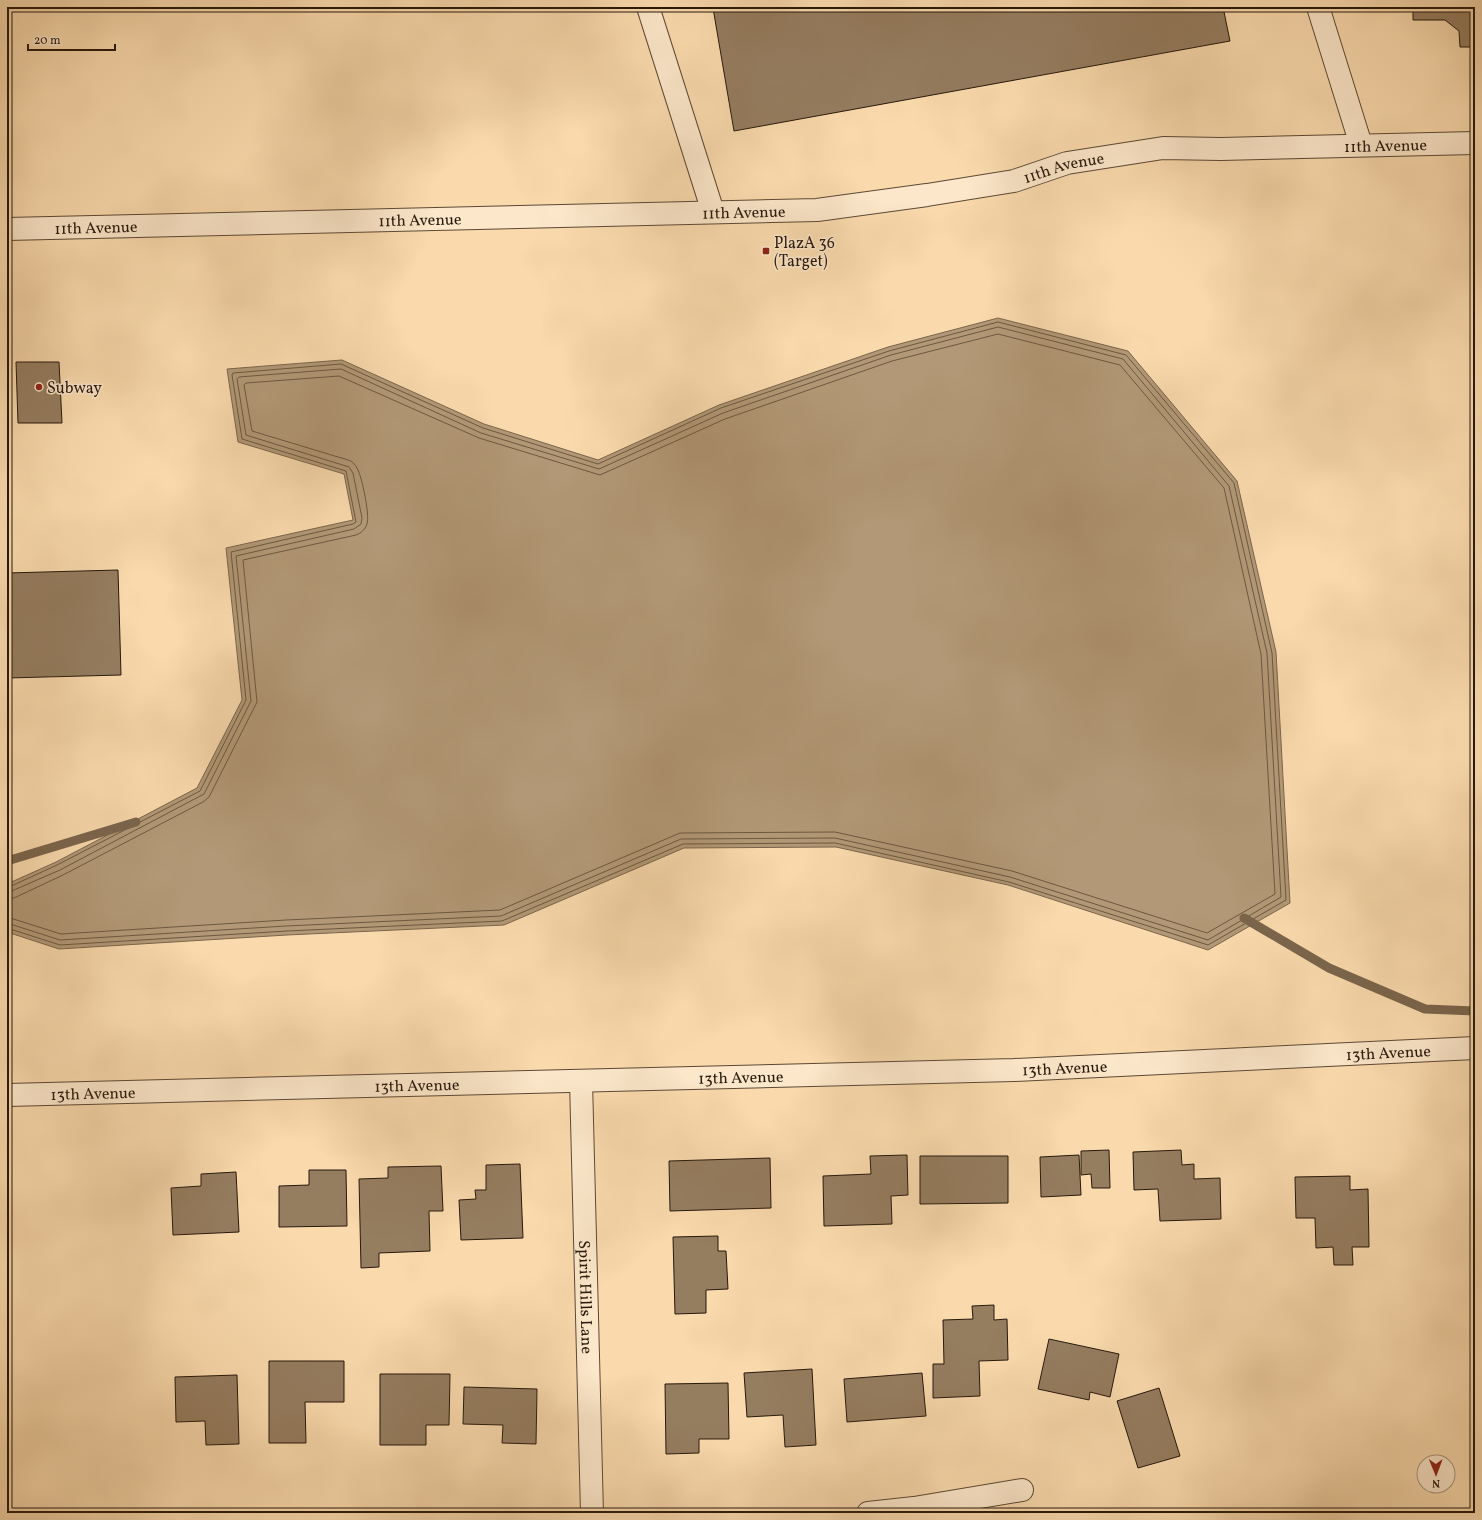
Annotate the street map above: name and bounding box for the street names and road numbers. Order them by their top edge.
street label: 11th Avenue [1344,135,1427,159]
street label: 11th Avenue [1021,148,1106,190]
street label: 11th Avenue [702,202,786,226]
street label: 11th Avenue [378,209,462,233]
street label: 11th Avenue [54,217,138,241]
street label: 13th Avenue [1345,1041,1431,1067]
street label: 13th Avenue [1022,1057,1108,1083]
street label: 13th Avenue [698,1067,784,1091]
street label: 13th Avenue [374,1075,460,1099]
street label: 13th Avenue [50,1083,136,1107]
street label: Spirit Hills Lane [572,1240,597,1354]

